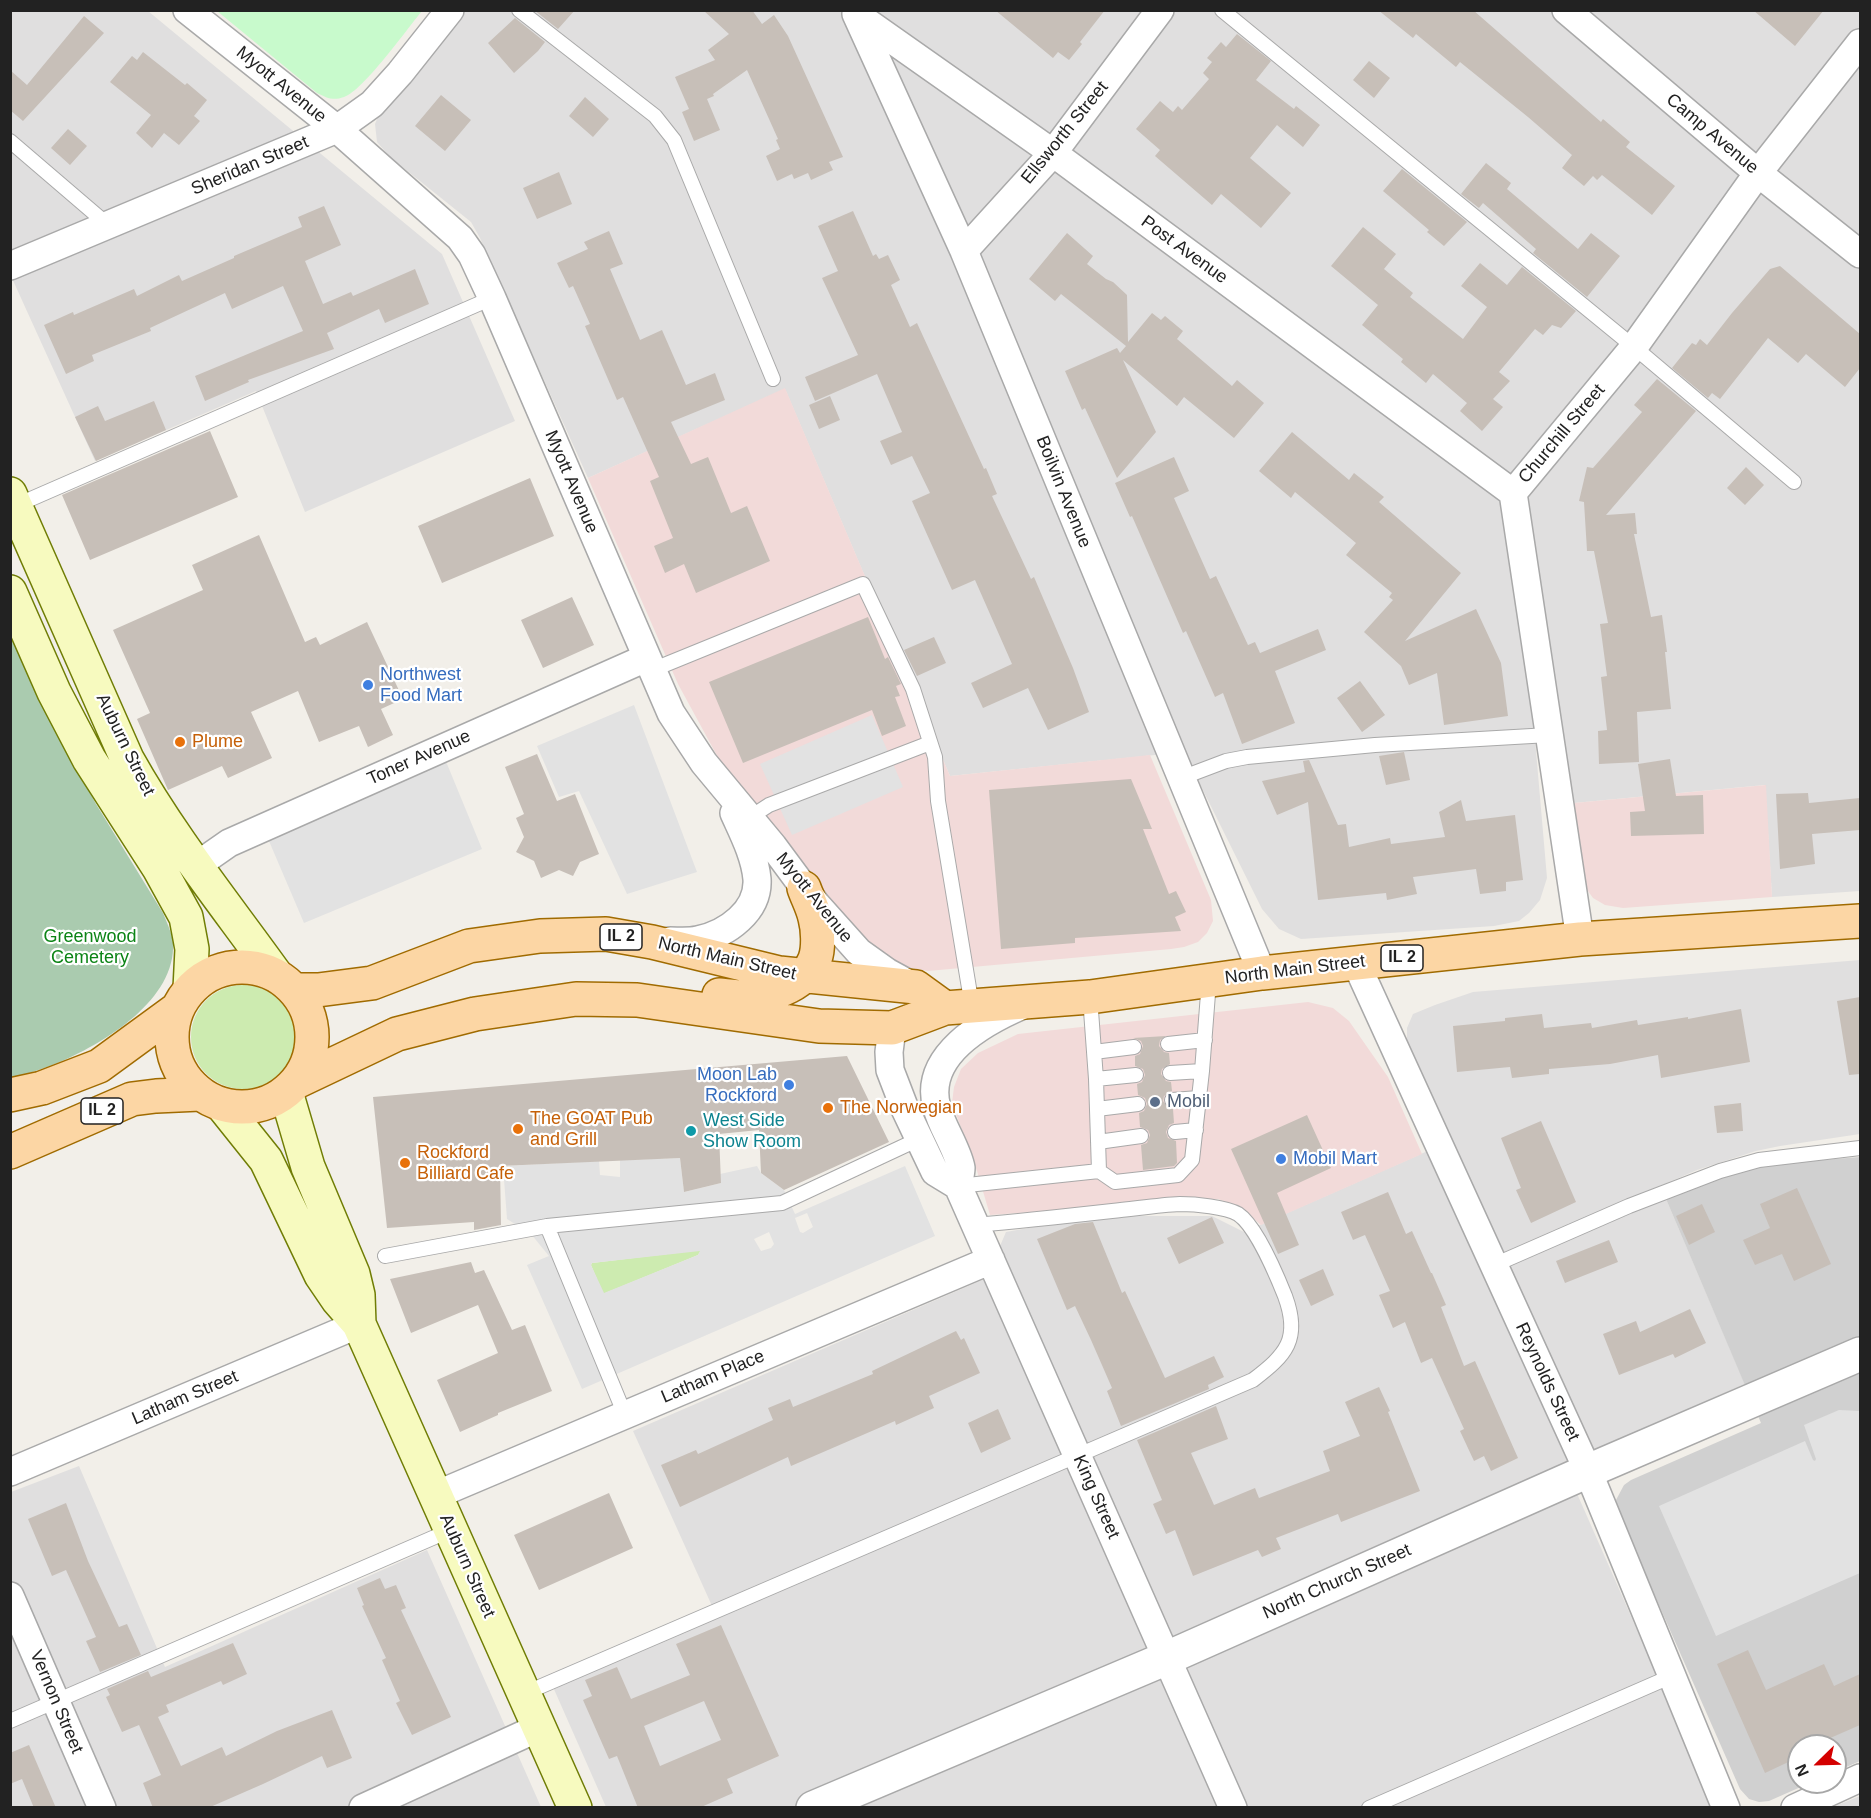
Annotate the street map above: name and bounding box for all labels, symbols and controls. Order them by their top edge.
street label: Myott Avenue [232,42,330,128]
street label: Ellsworth Street [1017,77,1113,189]
street label: Camp Avenue [1661,89,1763,179]
street label: Sheridan Street [188,132,312,200]
street label: Post Avenue [1136,211,1232,289]
street label: Churchill Street [1514,380,1610,488]
street label: Myott Avenue [540,427,602,537]
street label: Boilvin Avenue [1031,433,1095,551]
place label: Northwest Food Mart [380,664,462,706]
marker: Northwest Food Mart [361,678,375,692]
street label: Auburn Street [91,690,159,800]
street label: Toner Avenue [364,726,474,790]
place label: Plume [192,731,243,753]
marker: Plume [173,735,187,749]
street label: Myott Avenue [771,849,857,947]
road number: IL 2 [600,924,642,950]
park label: Greenwood Cemetery [43,926,137,968]
street label: North Main Street [656,933,798,985]
road number: IL 2 [1381,945,1423,971]
street label: North Main Street [1224,951,1366,989]
place label: Moon Lab Rockford [697,1064,777,1106]
marker: Moon Lab Rockford [782,1078,796,1092]
place label: Mobil [1167,1091,1210,1113]
marker: Mobil [1148,1095,1162,1109]
place label: The Norwegian [840,1097,962,1119]
road number: IL 2 [81,1098,123,1124]
marker: The Norwegian [821,1101,835,1115]
place label: The GOAT Pub and Grill [530,1108,653,1150]
place label: West Side Show Room [703,1110,801,1152]
marker: The GOAT Pub and Grill [511,1122,525,1136]
marker: West Side Show Room [684,1124,698,1138]
place label: Rockford Billiard Cafe [417,1142,514,1184]
place label: Mobil Mart [1293,1148,1377,1170]
marker: Mobil Mart [1274,1152,1288,1166]
marker: Rockford Billiard Cafe [398,1156,412,1170]
street label: Reynolds Street [1510,1319,1584,1445]
street label: Latham Place [658,1346,768,1408]
street label: Latham Street [129,1366,241,1430]
street label: King Street [1068,1452,1124,1542]
street label: Auburn Street [435,1511,499,1621]
street label: North Church Street [1259,1540,1415,1624]
street label: Vernon Street [25,1647,87,1757]
north arrow [1787,1734,1847,1794]
text: N [1792,1762,1812,1779]

